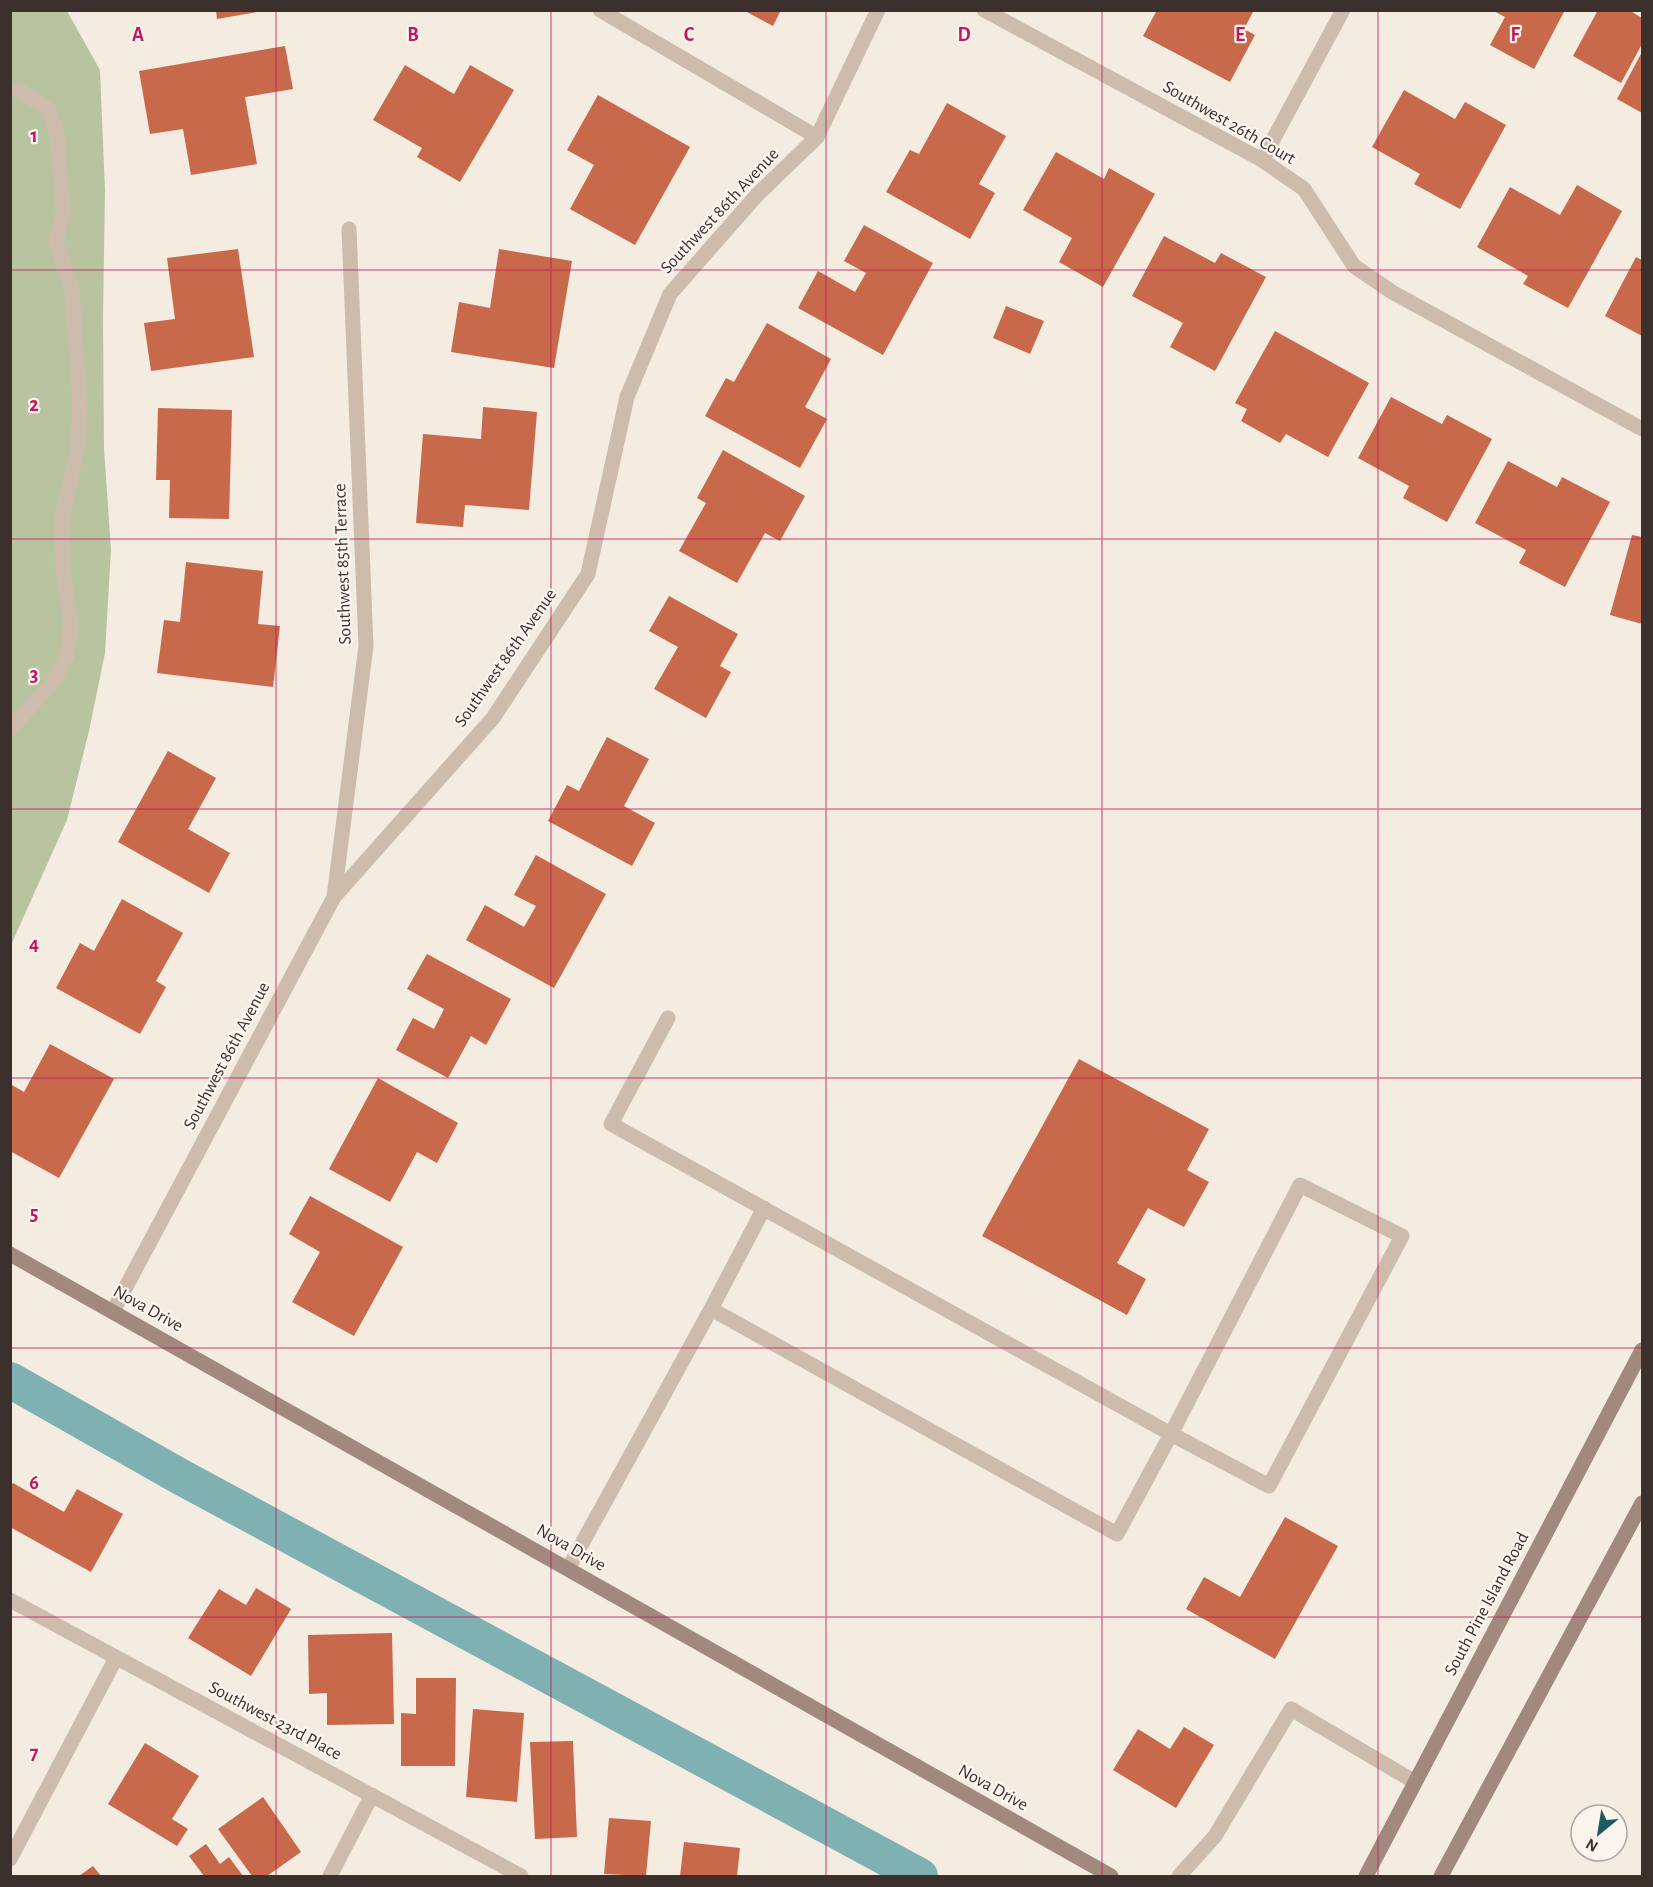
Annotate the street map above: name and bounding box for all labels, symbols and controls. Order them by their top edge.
text: A [132,25,144,45]
text: B [407,25,419,45]
text: C [684,25,695,45]
text: D [957,25,971,45]
text: E [1235,25,1245,45]
text: F [1510,25,1520,45]
street label: Southwest 26th Court [1160,78,1298,168]
text: 1 [30,126,38,146]
street label: Southwest 86th Avenue [657,145,783,277]
text: 2 [29,395,39,415]
street label: Southwest 85th Terrace [331,483,355,645]
street label: Southwest 86th Avenue [452,586,560,730]
text: 3 [30,665,38,685]
text: 4 [29,934,39,954]
street label: Southwest 86th Avenue [181,979,273,1133]
text: 5 [30,1204,38,1224]
street label: Nova Drive [110,1283,186,1335]
text: 6 [29,1473,39,1493]
street label: Nova Drive [533,1521,609,1575]
street label: South Pine Island Road [1442,1529,1532,1679]
street label: Southwest 23rd Place [206,1678,344,1764]
text: 7 [30,1743,39,1763]
street label: Nova Drive [955,1762,1031,1814]
north arrow [1569,1803,1629,1863]
text: N [1583,1835,1601,1855]

